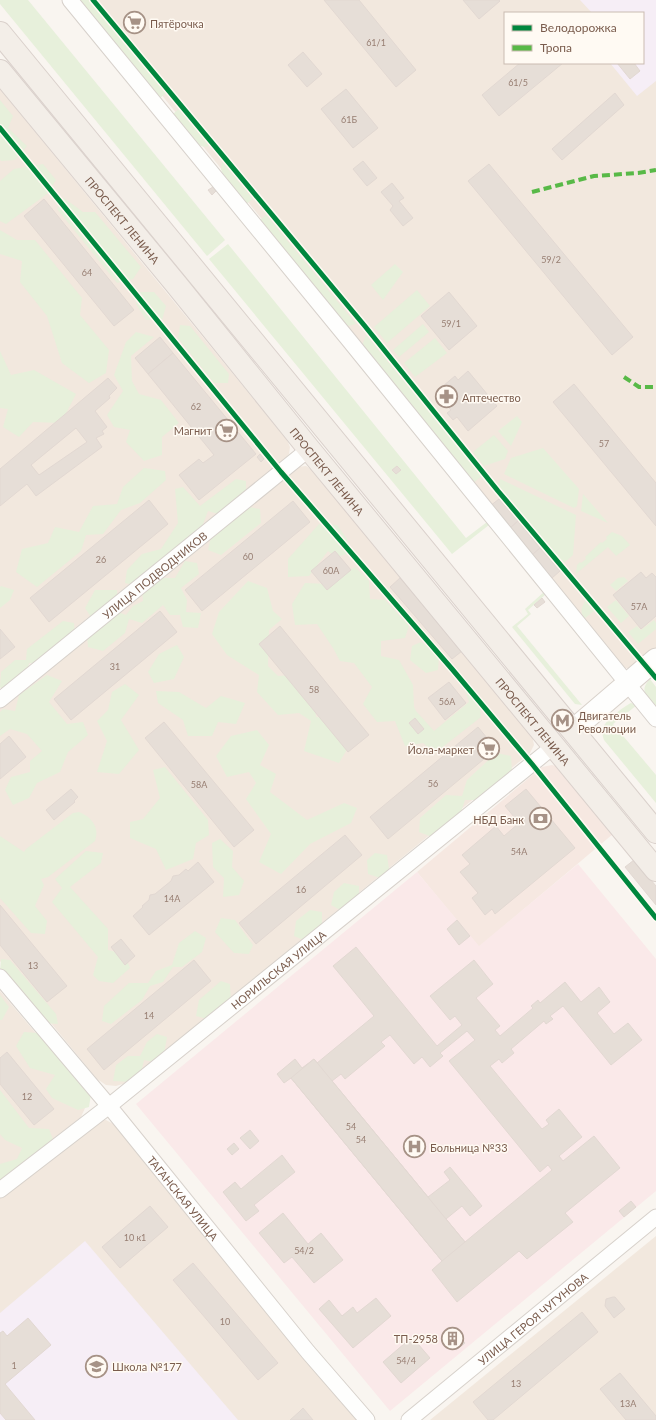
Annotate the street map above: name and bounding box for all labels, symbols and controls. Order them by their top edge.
supermarket icon: Пятёрочка [121,10,147,36]
legend [504,12,644,64]
place label: Пятёрочка [150,17,204,30]
text: Велодорожка [540,20,617,35]
house number: 61/1 [366,37,386,48]
text: Тропа [540,40,572,55]
house number: 61/5 [508,77,528,88]
house number: 61Б [341,114,357,125]
street label: ПРОСПЕКТ ЛЕНИНА [83,174,163,266]
house number: 59/2 [541,254,561,265]
house number: 64 [82,267,92,278]
house number: 59/1 [441,318,461,329]
pharmacy icon: Аптечество [434,384,460,410]
place label: Аптечество [462,391,521,404]
house number: 62 [191,401,201,412]
supermarket icon: Магнит [214,417,240,443]
place label: Магнит [174,424,212,437]
street label: ПРОСПЕКТ ЛЕНИНА [288,425,367,518]
house number: 57 [599,438,609,449]
street label: УЛИЦА ПОДВОДНИКОВ [100,528,209,621]
house number: 60 [243,551,253,562]
house number: 26 [96,554,106,565]
house number: 60А [323,565,340,576]
house number: 57А [631,601,648,612]
house number: 31 [110,661,120,672]
street label: ПРОСПЕКТ ЛЕНИНА [494,675,573,768]
house number: 58 [309,684,319,695]
house number: 56А [439,696,456,707]
metro station icon: Двигатель Революции [549,708,575,734]
place label: Двигатель Революции [578,709,636,735]
supermarket icon: Йола-маркет [476,736,502,762]
place label: Йола-маркет [408,743,474,756]
house number: 56 [428,778,438,789]
house number: 58А [191,779,208,790]
bank icon: НБД Банк [527,806,553,832]
place label: НБД Банк [473,813,524,826]
house number: 54А [511,846,528,857]
house number: 16 [296,884,306,895]
house number: 14А [164,893,181,904]
street label: НОРИЛЬСКАЯ УЛИЦА [228,927,328,1011]
house number: 13 [28,960,38,971]
house number: 14 [144,1010,154,1021]
house number: 12 [22,1091,32,1102]
house number: 54 [346,1121,356,1132]
house number: 54 [356,1134,366,1145]
hospital icon: Больница №33 [401,1134,427,1160]
place label: Больница №33 [430,1141,508,1154]
street label: ТАГАНСКАЯ УЛИЦА [145,1153,222,1243]
house number: 10 к1 [124,1232,146,1243]
house number: 54/2 [294,1245,314,1256]
street label: УЛИЦА ГЕРОЯ ЧУГУНОВА [475,1269,590,1367]
house number: 10 [220,1316,230,1327]
building icon: ТП-2958 [440,1325,466,1351]
place label: ТП-2958 [394,1332,438,1345]
school or university icon: Школа №177 [83,1353,109,1379]
house number: 54/4 [396,1355,416,1366]
house number: 1 [11,1360,17,1371]
place label: Школа №177 [112,1360,182,1373]
house number: 13 [511,1378,521,1389]
house number: 13А [620,1398,637,1409]

